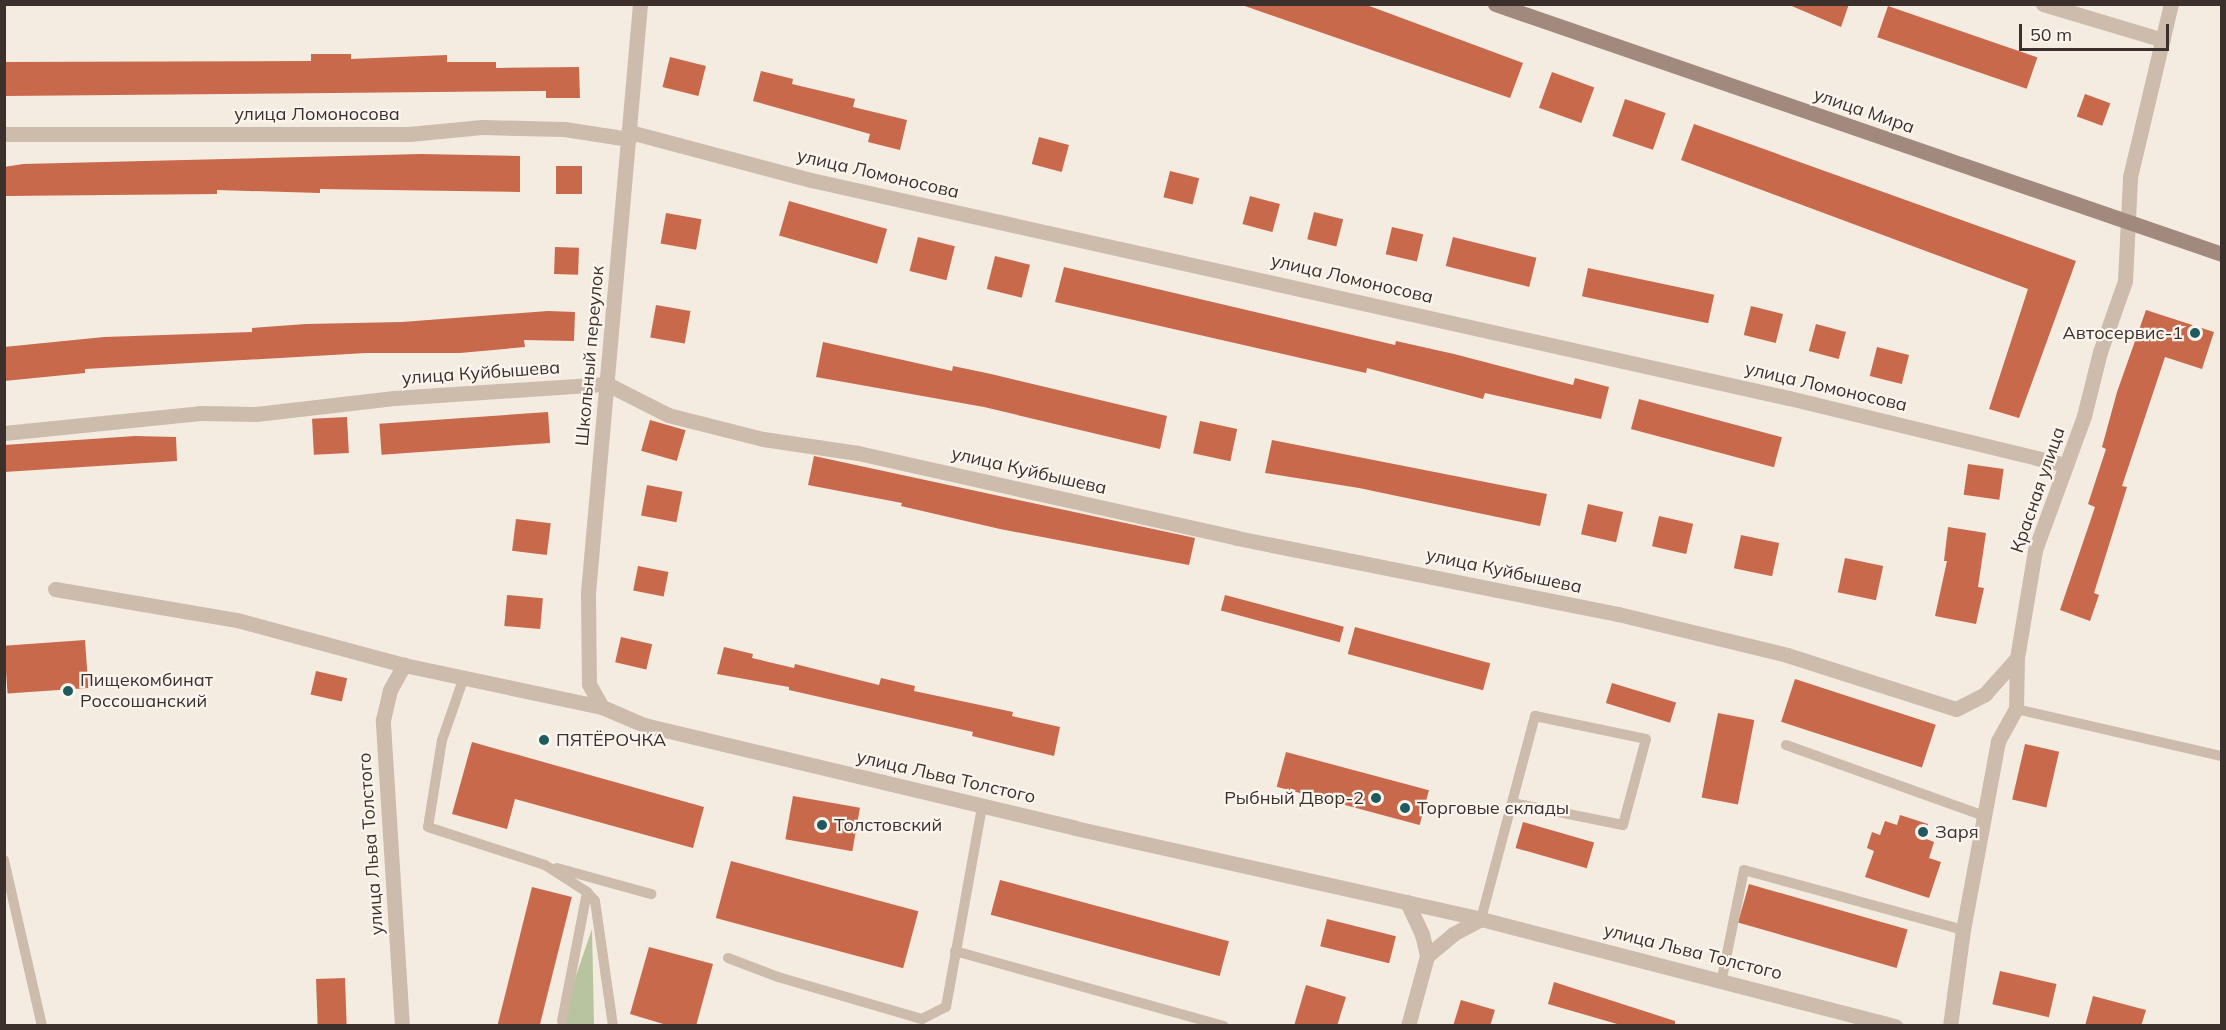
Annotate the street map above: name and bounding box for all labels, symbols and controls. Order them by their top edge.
scale bar [2022,12,2172,50]
text: 50 m [2030,23,2072,46]
street label: улица Мира [1811,84,1917,138]
street label: улица Ломоносова [234,103,400,125]
street label: улица Ломоносова [795,145,961,203]
street label: улица Ломоносова [1269,250,1435,308]
street label: Школьный переулок [571,265,609,447]
place label: Автосервис-1 [2063,322,2183,344]
marker: Автосервис-1 [2188,326,2202,340]
street label: улица Куйбышева [401,357,561,389]
street label: улица Ломоносова [1743,358,1909,416]
street label: Красная улица [2006,424,2070,556]
street label: улица Куйбышева [949,443,1109,499]
street label: улица Куйбышева [1424,544,1584,598]
place label: Пищекомбинат Россошанский [80,670,213,712]
marker: Пищекомбинат Россошанский [61,684,75,698]
place label: ПЯТЁРОЧКА [556,729,666,751]
marker: ПЯТЁРОЧКА [537,733,551,747]
street label: улица Льва Толстого [854,746,1038,808]
street label: улица Льва Толстого [354,752,388,936]
place label: Рыбный Двор-2 [1224,787,1364,809]
marker: Рыбный Двор-2 [1369,791,1383,805]
place label: Торговые склады [1417,797,1569,819]
marker: Торговые склады [1398,801,1412,815]
place label: Толстовский [834,814,942,836]
marker: Толстовский [815,818,829,832]
place label: Заря [1935,821,1979,843]
marker: Заря [1916,825,1930,839]
street label: улица Льва Толстого [1602,919,1784,985]

